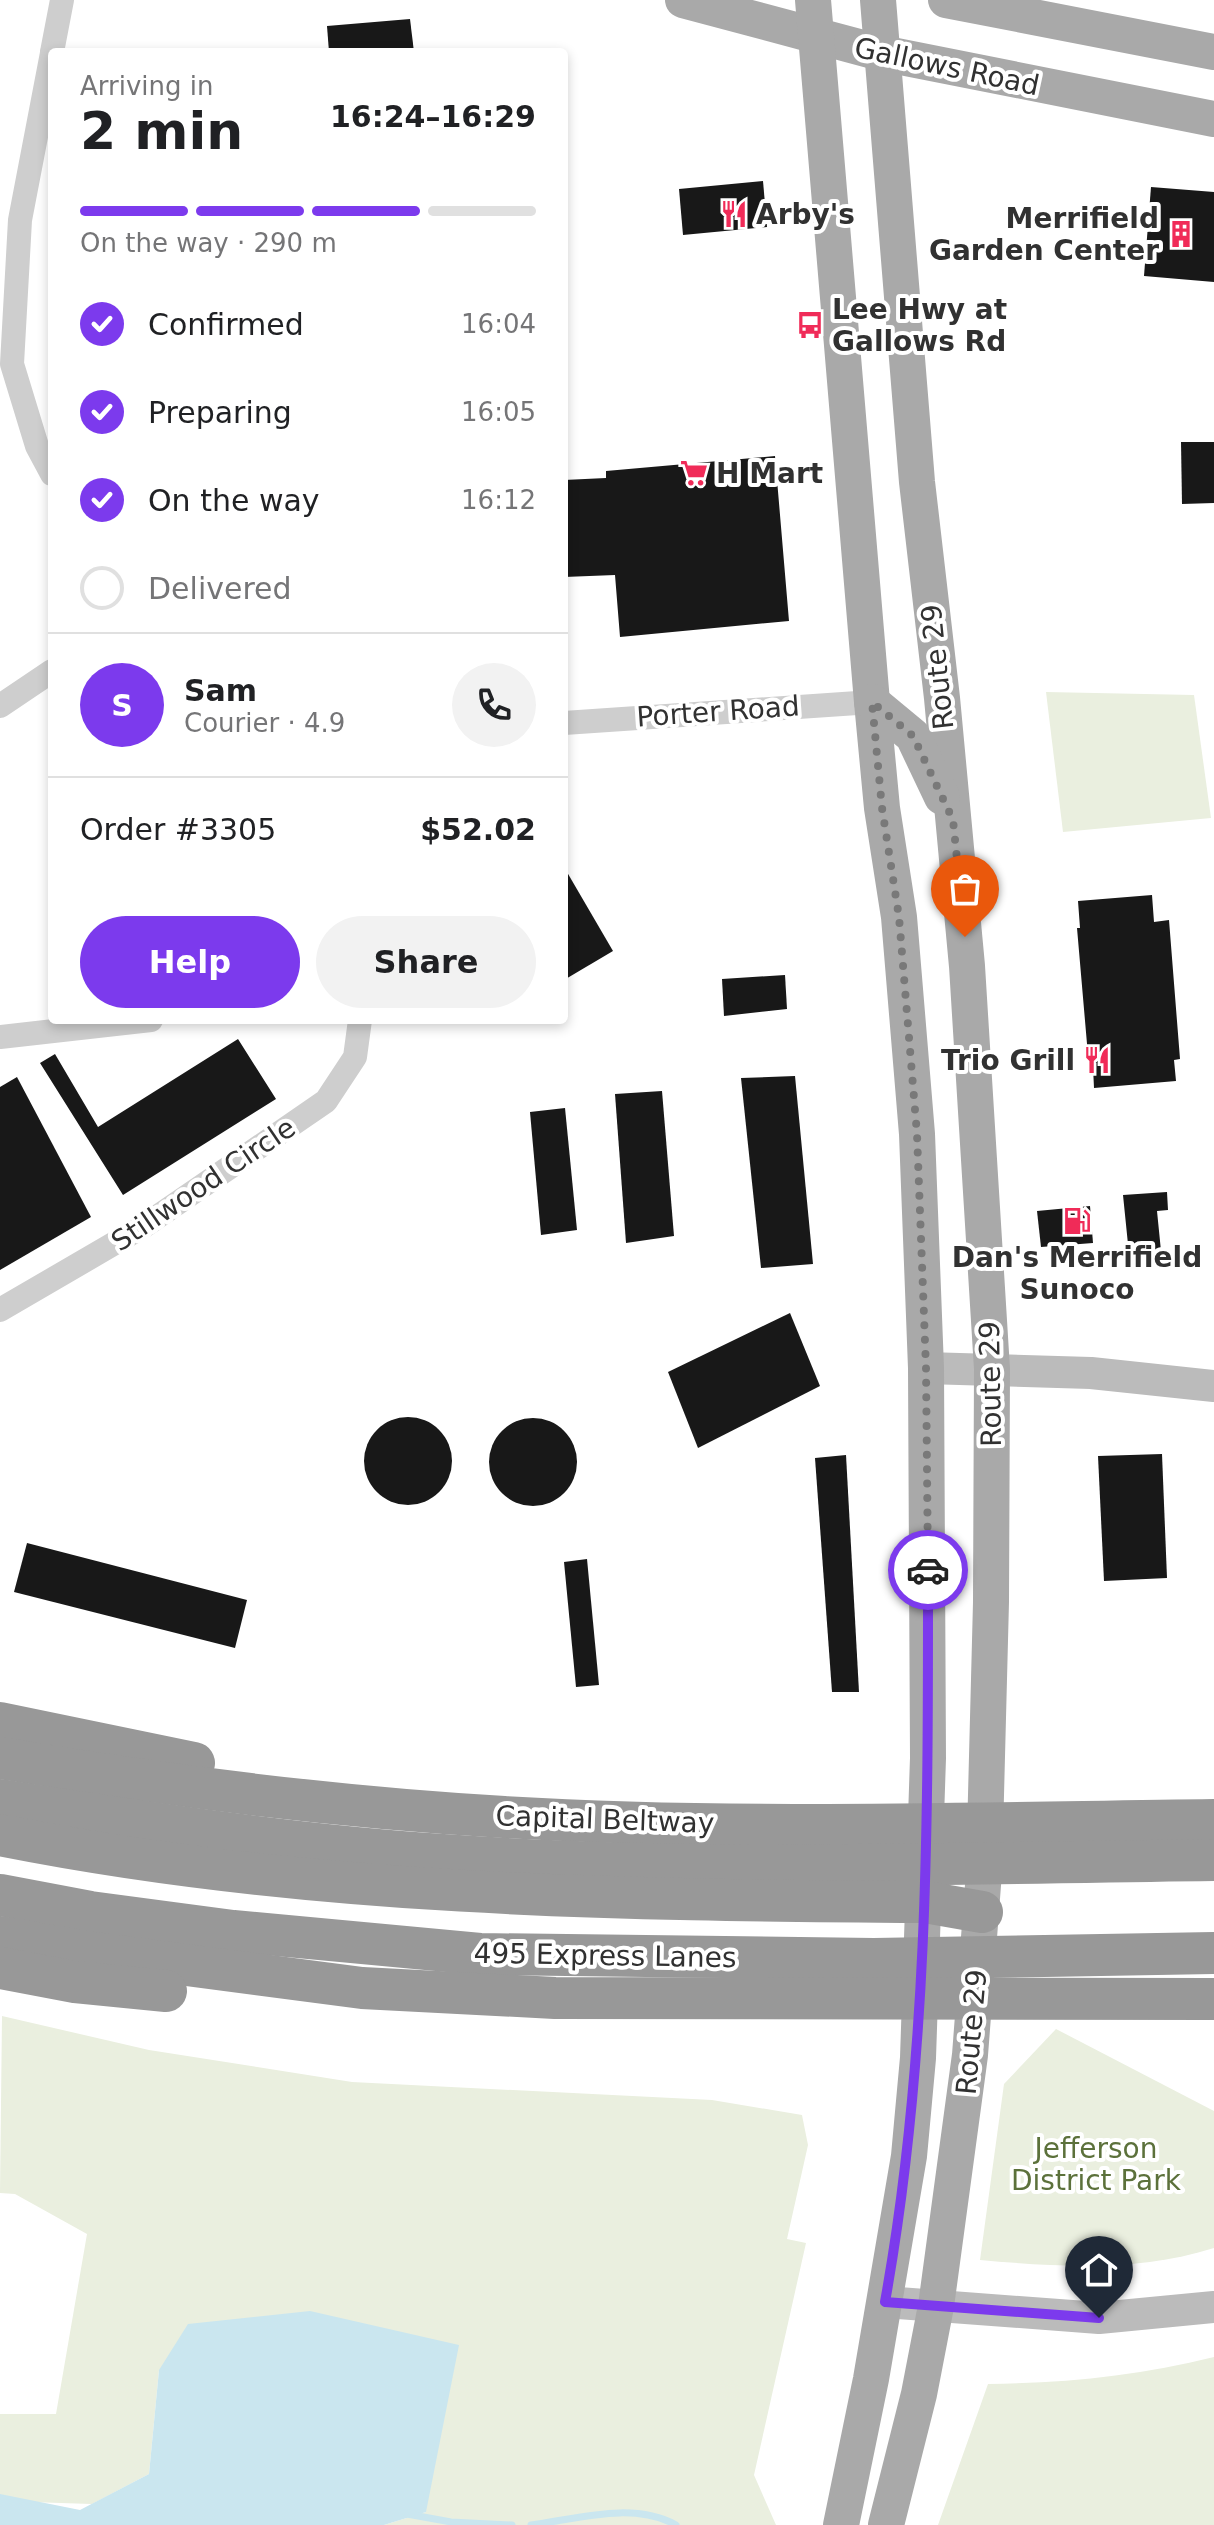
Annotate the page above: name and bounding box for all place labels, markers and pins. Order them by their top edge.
place label: Arby's [756,198,855,231]
restaurant icon: Arby's [719,199,749,229]
place label: Merrifield Garden Center [929,202,1159,267]
building icon: Merrifield Garden Center [1166,219,1196,249]
place label: Lee Hwy at Gallows Rd [832,293,1007,358]
bus stop icon: Lee Hwy at Gallows Rd [795,310,825,340]
place label: H Mart [716,457,823,490]
supermarket icon: H Mart [679,458,709,488]
pin [931,855,999,937]
place label: Trio Grill [941,1044,1075,1077]
restaurant icon: Trio Grill [1082,1045,1112,1075]
fuel station icon: Dan's Merrifield Sunoco [1062,1206,1092,1236]
place label: Dan's Merrifield Sunoco [952,1241,1202,1306]
pin [1065,2236,1133,2318]

